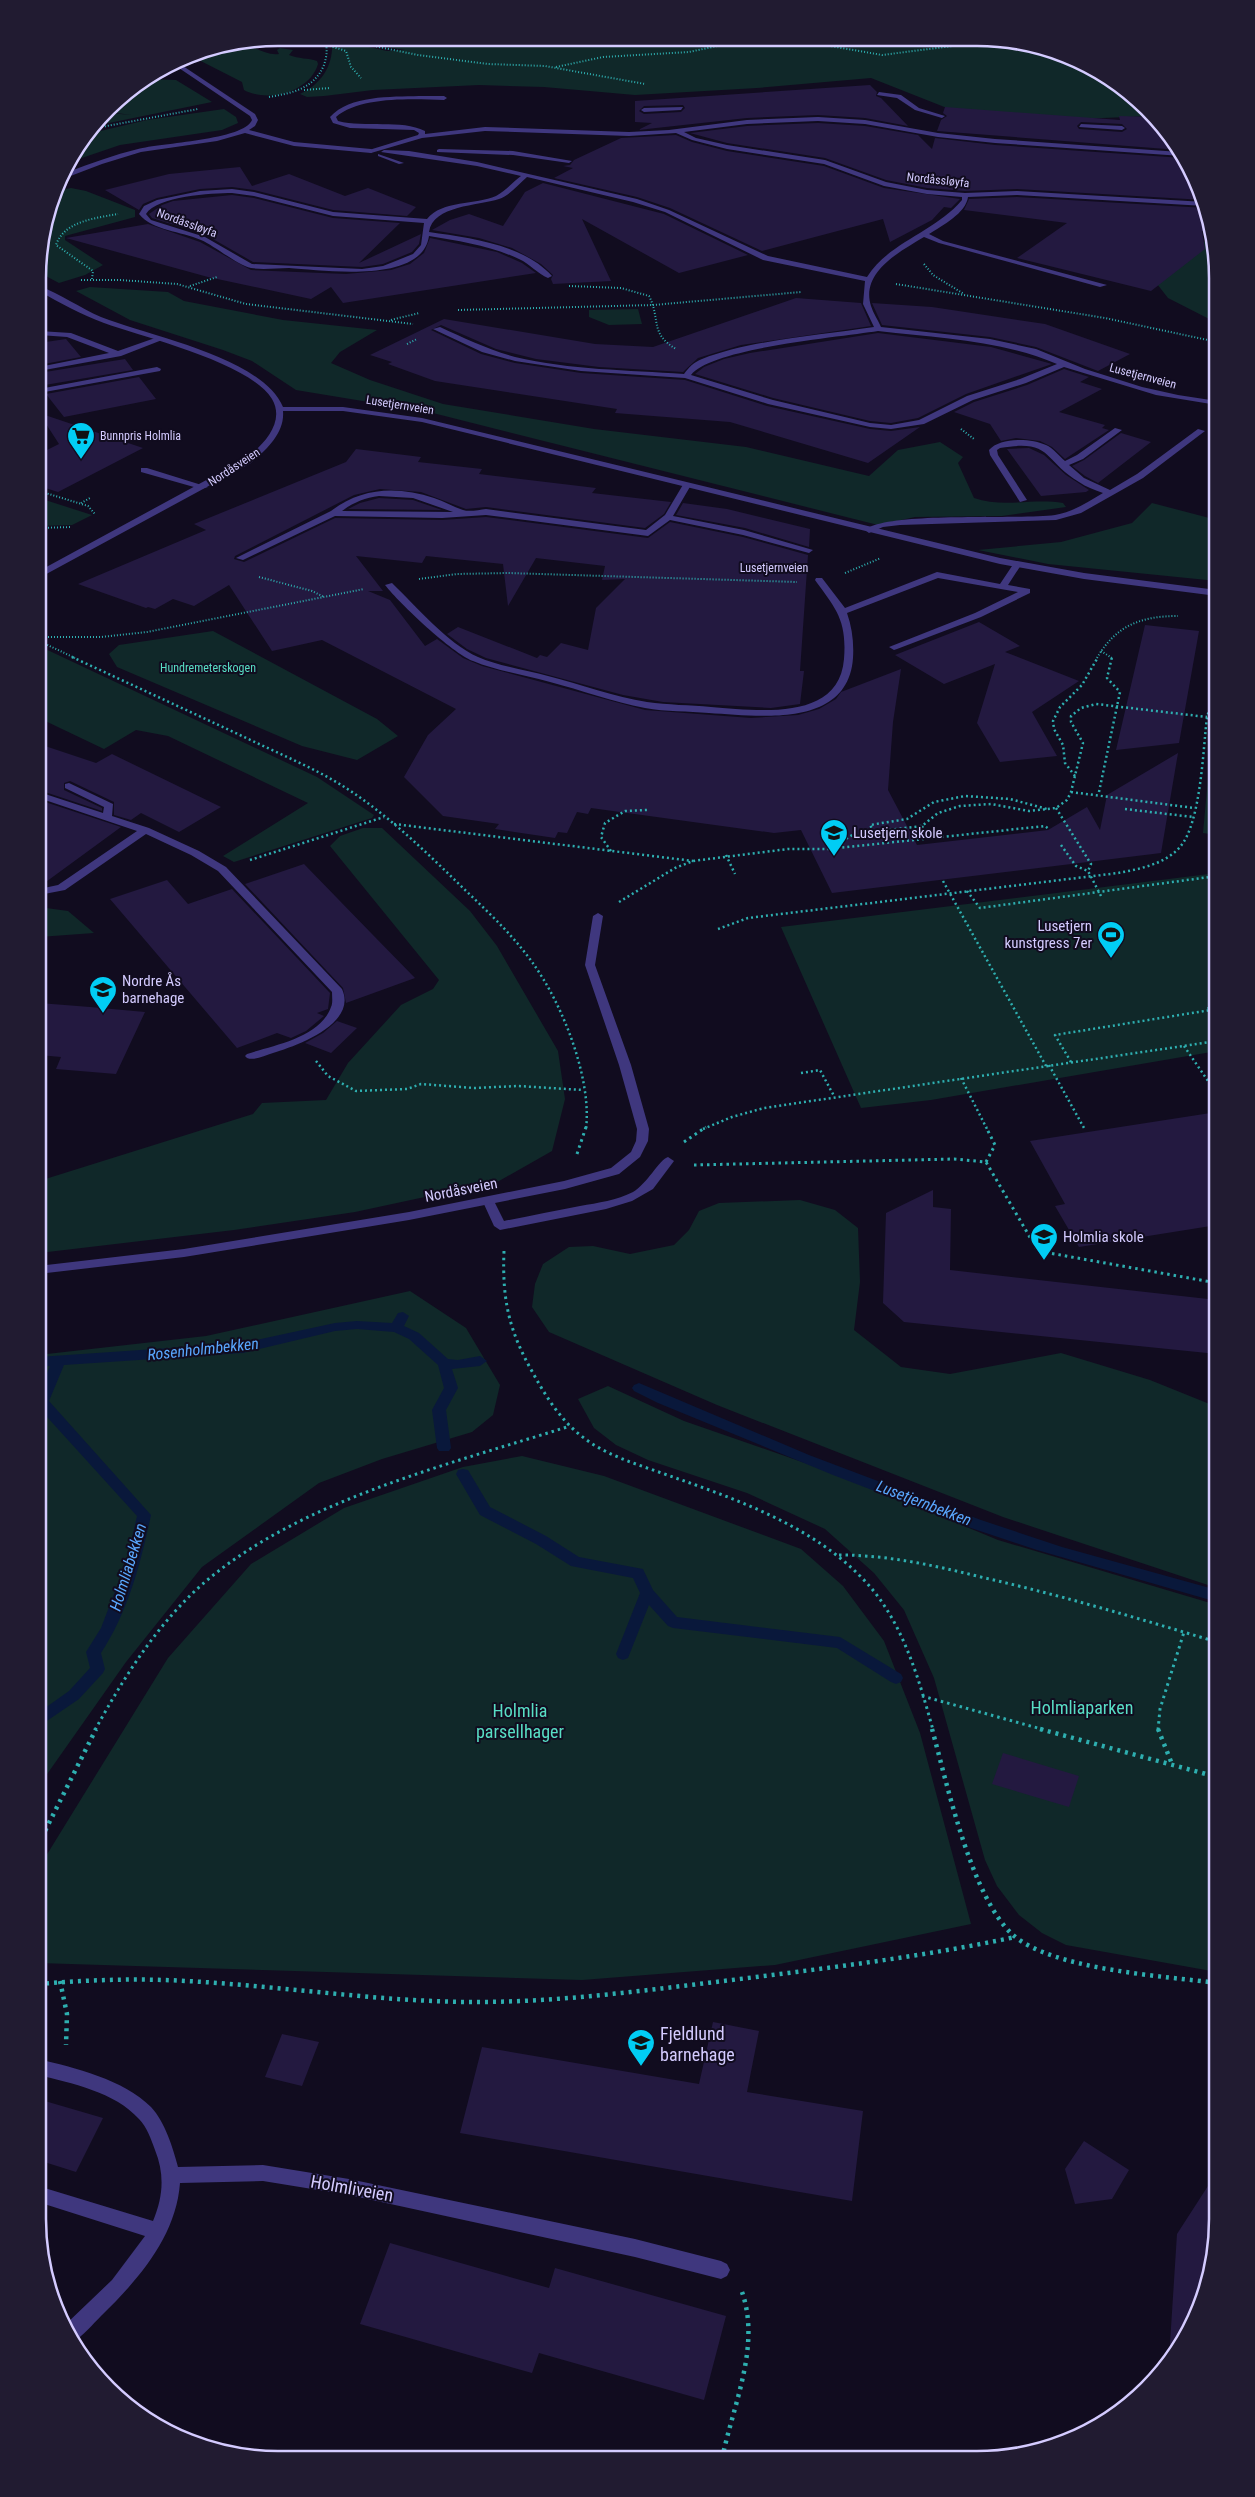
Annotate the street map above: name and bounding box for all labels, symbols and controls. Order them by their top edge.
street label: Nordåssløyfa [906,170,970,190]
street label: Nordåssløyfa [155,206,219,240]
street label: Lusetjernveien [1108,360,1178,392]
street label: Lusetjernveien [365,393,435,417]
supermarket icon: Bunnpris Holmlia [66,421,96,460]
place label: Bunnpris Holmlia [100,429,181,443]
street label: Nordåsveien [205,445,263,489]
street label: Lusetjernveien [740,561,808,575]
park label: Hundremeterskogen [160,661,256,675]
school or university icon: Lusetjern skole [819,818,849,857]
place label: Lusetjern skole [853,824,943,842]
place label: Lusetjern kunstgress 7er [1004,917,1092,952]
sports icon: Lusetjern kunstgress 7er [1096,920,1126,959]
place label: Nordre Ås barnehage [122,972,184,1007]
school or university icon: Nordre Ås barnehage [88,975,118,1014]
street label: Nordåsveien [423,1174,499,1206]
school or university icon: Holmlia skole [1029,1222,1059,1261]
place label: Holmlia skole [1063,1228,1144,1246]
water label: Rosenholmbekken [146,1334,260,1364]
water label: Lusetjernbekken [874,1476,974,1530]
water label: Holmliabekken [106,1521,150,1613]
park label: Holmliaparken [1031,1697,1133,1718]
park label: Holmlia parsellhager [476,1700,565,1742]
place label: Fjeldlund barnehage [660,2023,735,2065]
school or university icon: Fjeldlund barnehage [626,2028,656,2067]
street label: Holmliveien [309,2170,395,2206]

